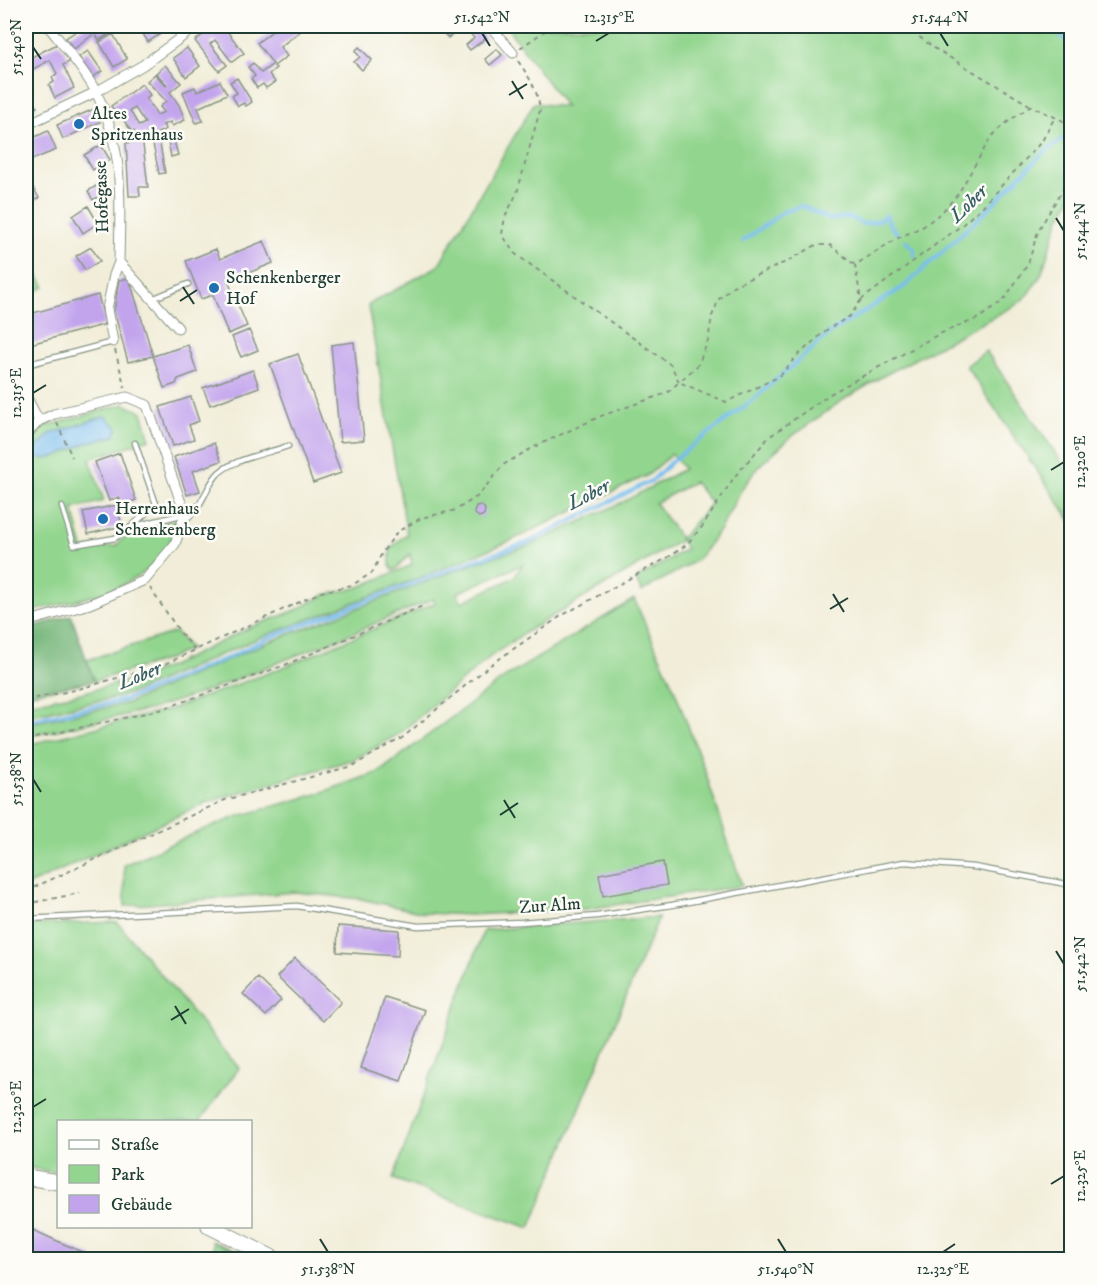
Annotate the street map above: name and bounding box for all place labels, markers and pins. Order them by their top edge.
place label: Altes Spritzenhaus [91,103,183,146]
marker: Altes Spritzenhaus [72,117,86,131]
place label: Schenkenberger Hof [226,267,341,310]
marker: Schenkenberger Hof [207,281,221,295]
place label: Herrenhaus Schenkenberg [115,498,216,541]
marker: Herrenhaus Schenkenberg [96,512,110,526]

